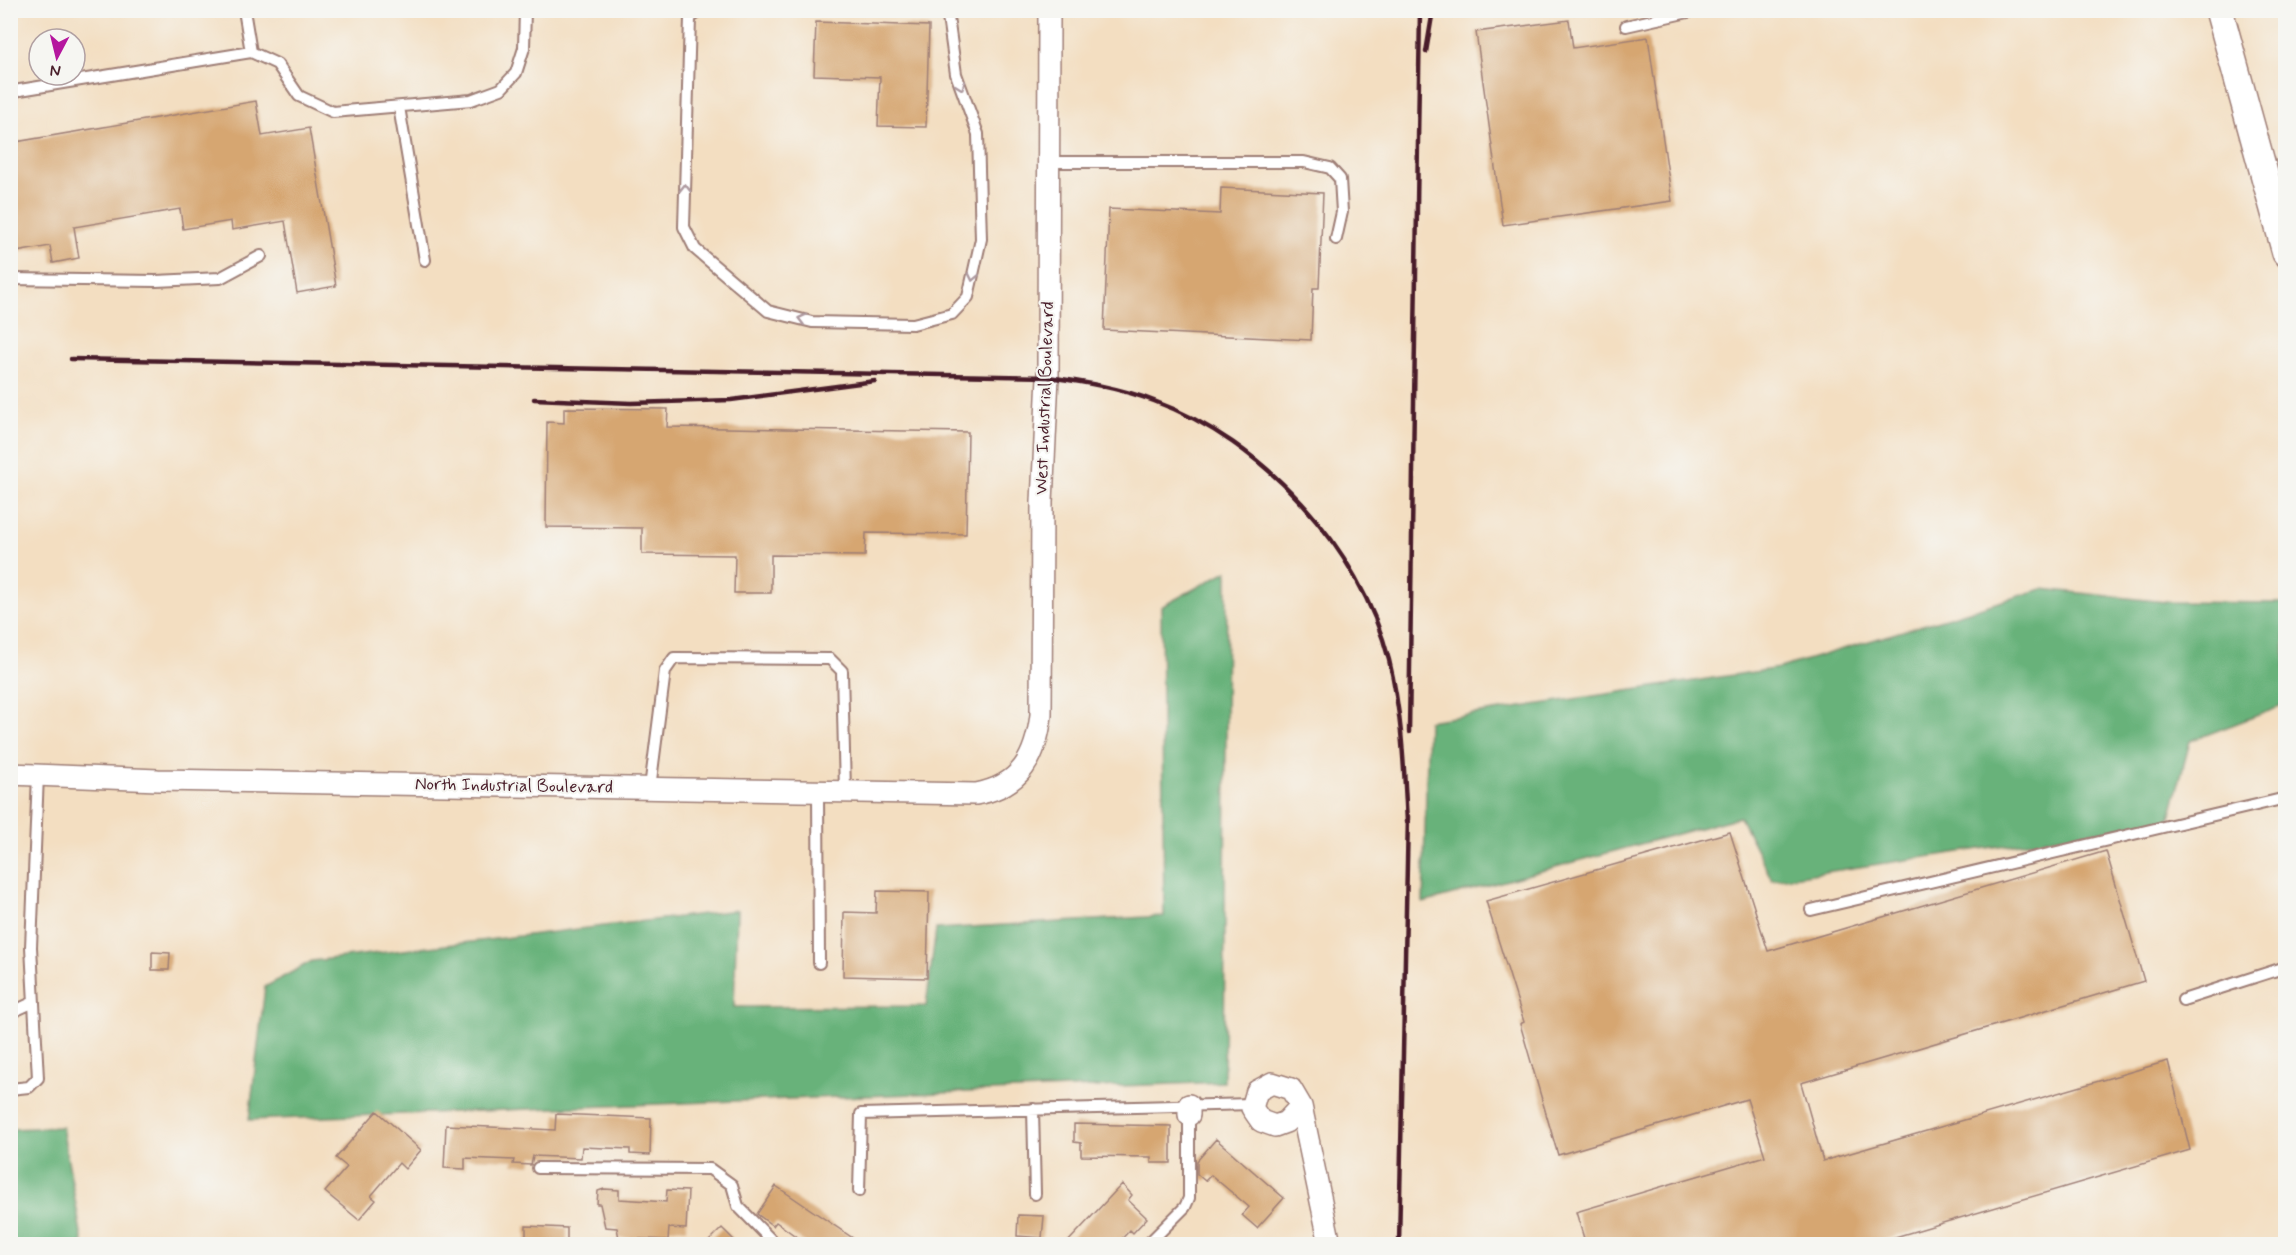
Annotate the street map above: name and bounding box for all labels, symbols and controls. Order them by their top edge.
north arrow [27,27,87,87]
text: N [49,59,62,81]
one-way arrow [953,80,966,91]
one-way arrow [679,183,691,192]
one-way arrow [967,272,980,282]
street label: West Industrial Boulevard [1030,301,1060,495]
one-way arrow [797,314,807,327]
street label: North Industrial Boulevard [415,772,613,800]

